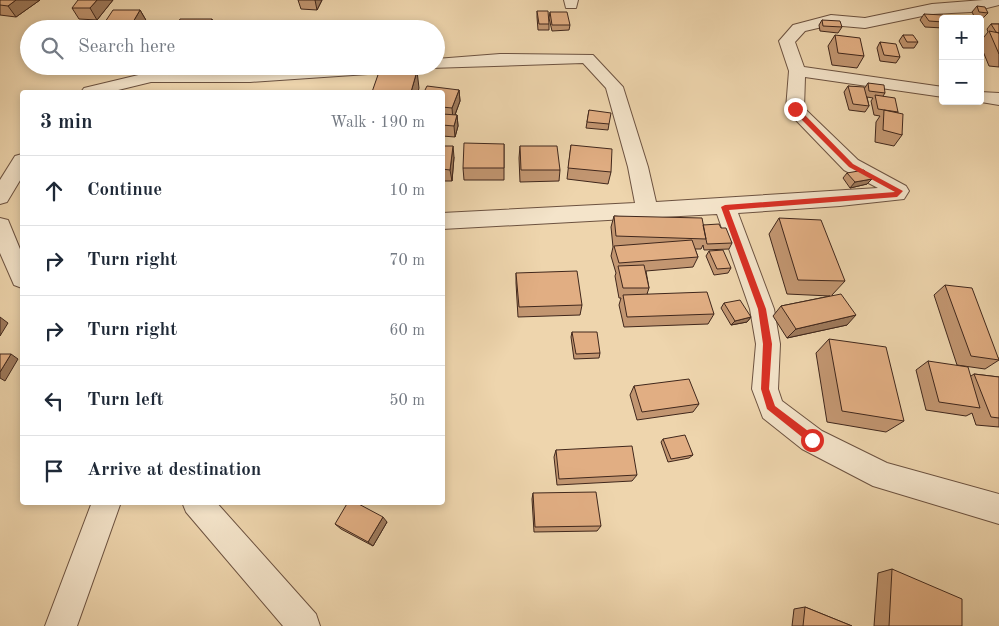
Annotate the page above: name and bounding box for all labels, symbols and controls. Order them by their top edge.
map controls [939,15,984,105]
button: + [939,15,984,60]
search box [20,20,445,75]
icon: search [38,34,66,62]
text: Search here [78,38,175,57]
button: − [939,60,984,105]
route end [784,98,807,121]
text: 3 min [40,112,93,133]
text: Walk · 190 m [330,115,425,131]
icon: ahead [40,177,68,205]
text: Continue [87,181,162,200]
text: 10 m [389,183,425,199]
icon: right [40,247,68,275]
text: Turn right [87,251,177,270]
text: 70 m [389,253,425,269]
icon: right [40,317,68,345]
text: Turn right [87,321,177,340]
text: 60 m [389,323,425,339]
icon: left [40,387,68,415]
text: Turn left [87,391,164,410]
text: 50 m [389,393,425,409]
route start [801,429,824,452]
icon: arrive [40,457,68,485]
text: Arrive at destination [87,461,261,480]

